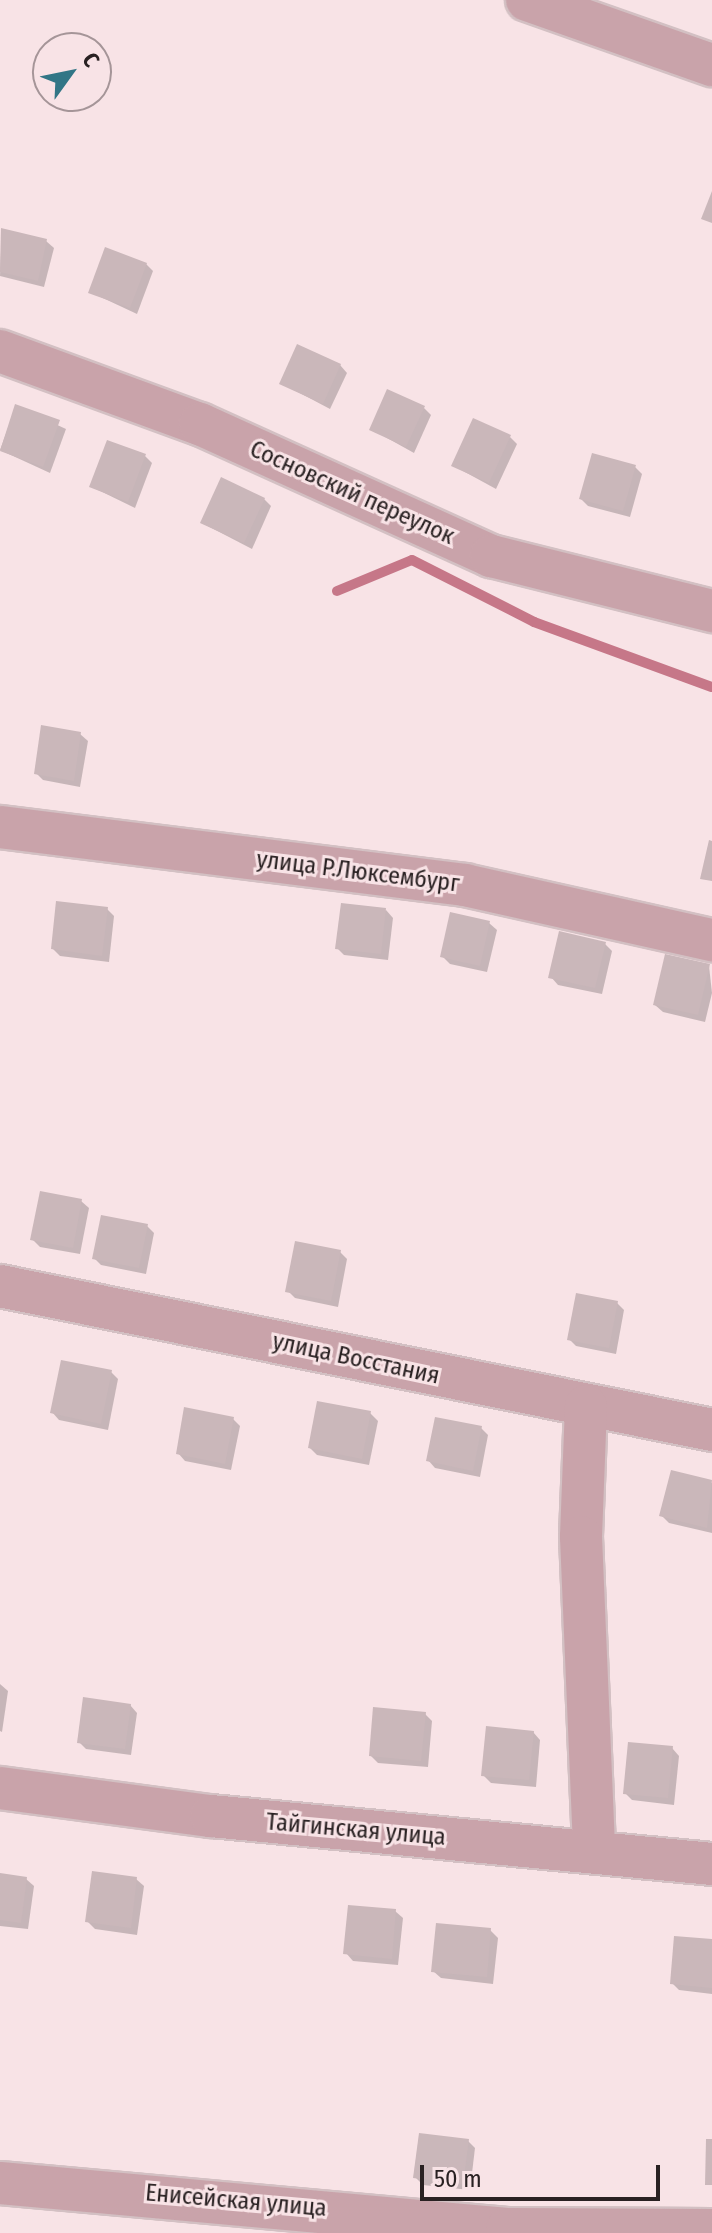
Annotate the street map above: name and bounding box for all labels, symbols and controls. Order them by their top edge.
north arrow [32,32,112,112]
text: С [76,48,105,72]
street label: Сосновский переулок [245,435,459,551]
street label: улица Р.Люксембург [255,845,461,899]
street label: улица Восстания [270,1327,442,1391]
street label: Тайгинская улица [265,1808,447,1852]
scale bar [424,2149,664,2199]
text: 50 m [434,2165,482,2193]
street label: Енисейская улица [144,2179,328,2223]

